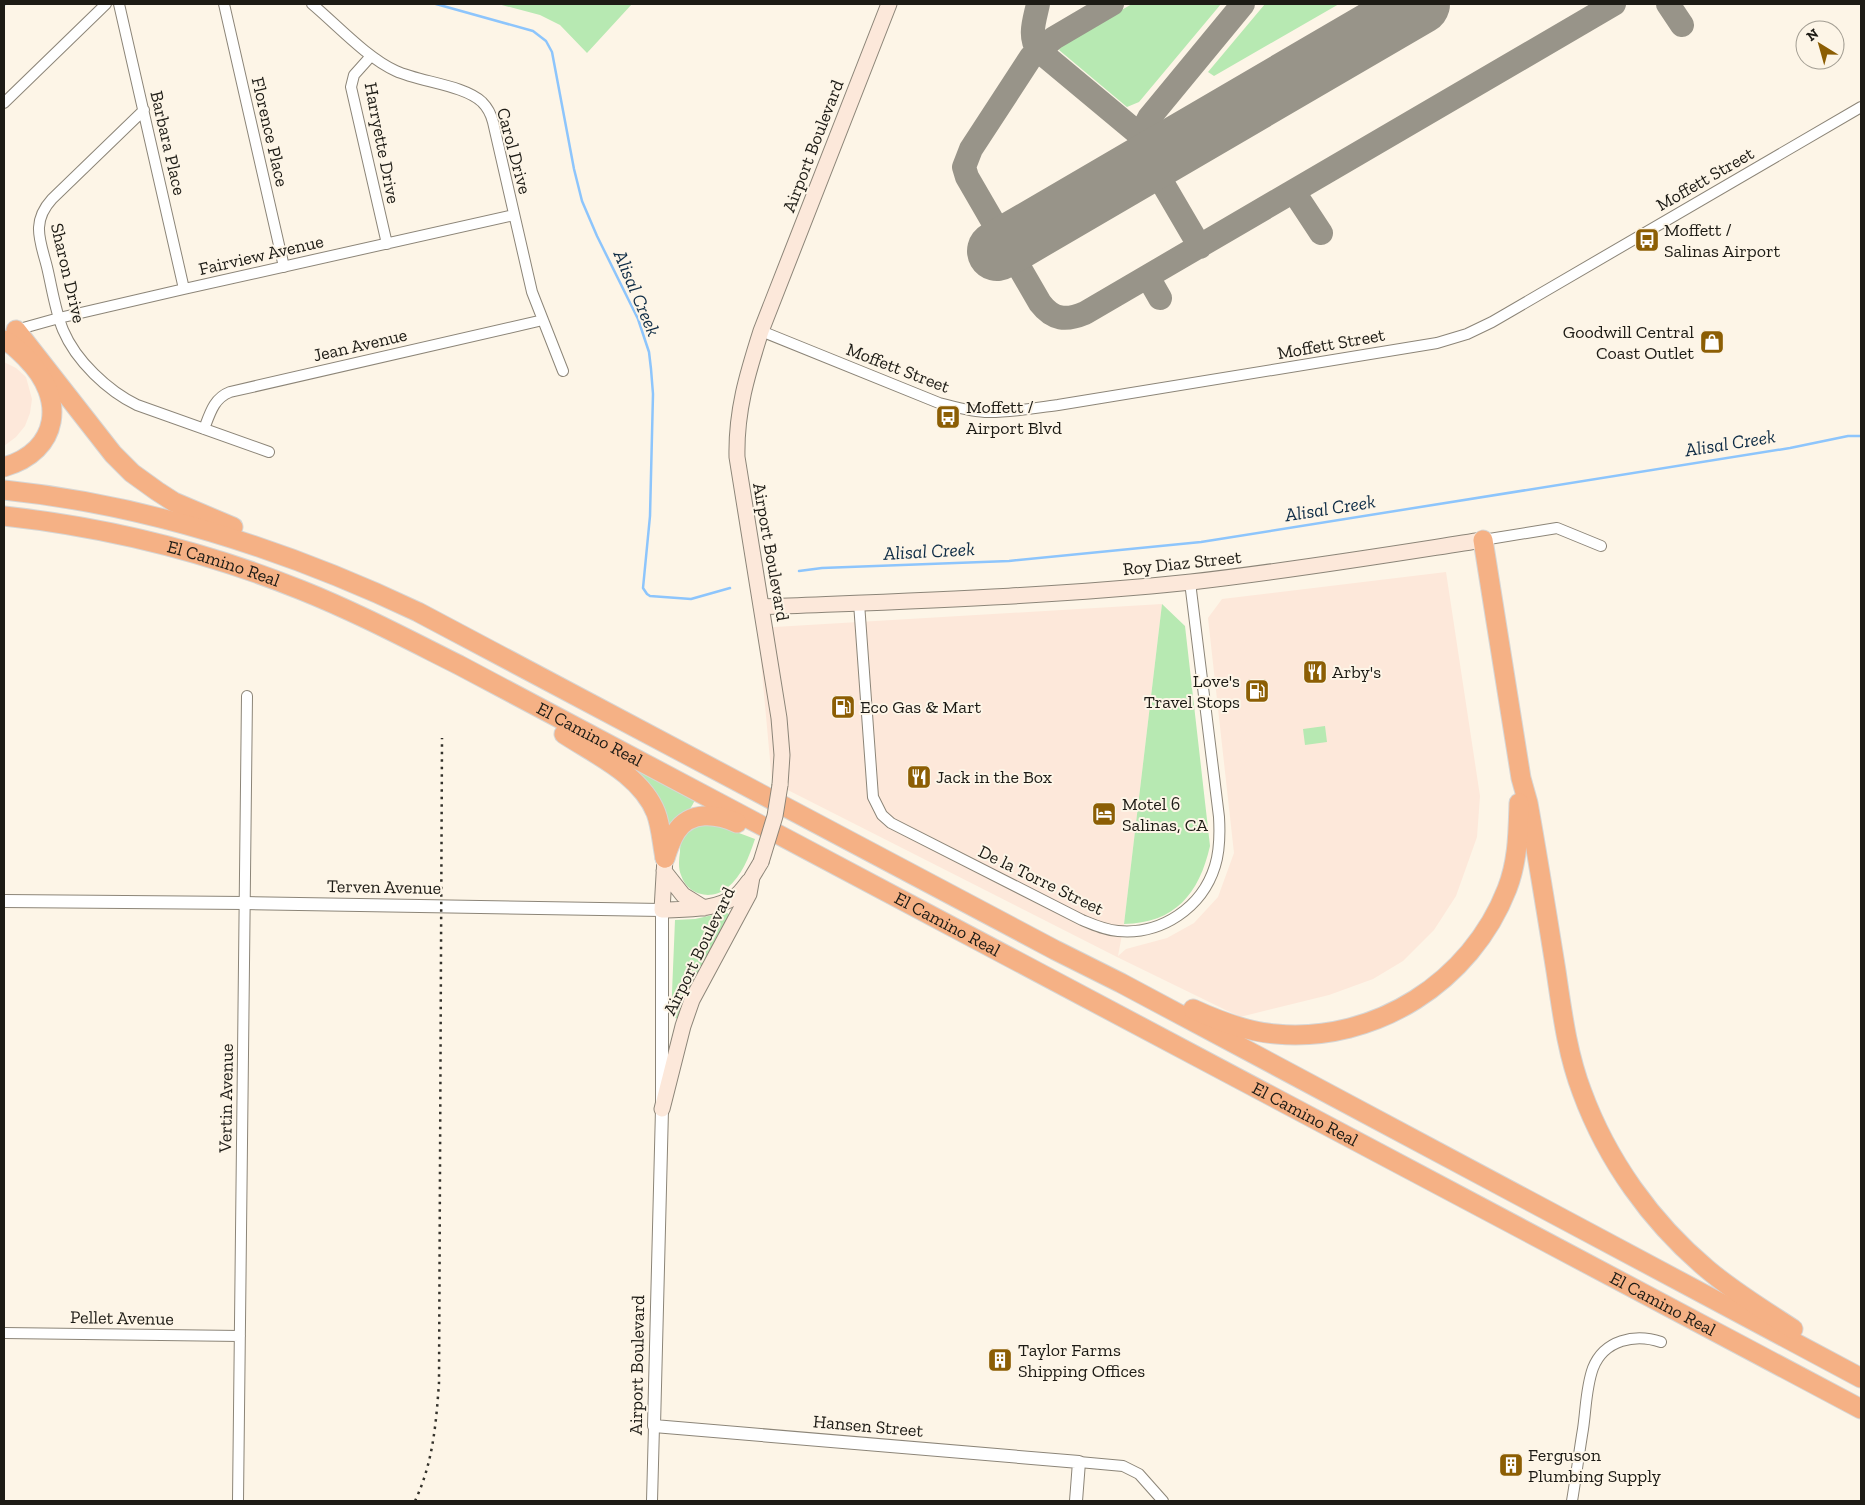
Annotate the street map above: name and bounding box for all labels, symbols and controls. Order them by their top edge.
north arrow [1795,20,1845,70]
text: N [1803,25,1822,45]
street label: Florence Place [247,75,293,189]
street label: Airport Boulevard [778,77,848,215]
street label: Harryette Drive [359,81,405,205]
street label: Barbara Place [145,89,191,197]
street label: Carol Drive [492,105,536,197]
street label: Moffett Street [1652,142,1758,216]
place label: Moffett / Salinas Airport [1664,219,1781,262]
street label: Sharon Drive [46,221,90,325]
bus stop icon: Moffett / Salinas Airport [1634,227,1660,253]
street label: Fairview Avenue [196,230,326,280]
water label: Alisal Creek [608,246,665,339]
place label: Goodwill Central Coast Outlet [1563,321,1694,364]
street label: Jean Avenue [311,324,409,366]
street label: Moffett Street [1275,324,1387,364]
shop icon: Goodwill Central Coast Outlet [1699,329,1725,355]
street label: Moffett Street [843,338,953,398]
place label: Moffett / Airport Blvd [966,396,1062,439]
bus stop icon: Moffett / Airport Blvd [935,404,961,430]
water label: Alisal Creek [1682,425,1777,462]
street label: Airport Boulevard [748,481,794,623]
water label: Alisal Creek [1282,490,1377,527]
street label: El Camino Real [165,535,283,592]
water label: Alisal Creek [882,537,975,565]
street label: Roy Diaz Street [1122,546,1243,580]
restaurant icon: Arby's [1302,659,1328,685]
place label: Arby's [1332,661,1381,683]
place label: Love's Travel Stops [1144,670,1240,713]
fuel station icon: Love's Travel Stops [1244,678,1270,704]
fuel station icon: Eco Gas & Mart [830,694,856,720]
place label: Eco Gas & Mart [860,696,981,718]
street label: El Camino Real [533,697,647,772]
restaurant icon: Jack in the Box [906,764,932,790]
place label: Jack in the Box [936,766,1052,788]
place label: Motel 6 Salinas, CA [1122,793,1208,836]
hotel icon: Motel 6 Salinas, CA [1091,801,1117,827]
street label: De la Torre Street [975,840,1108,920]
street label: Terven Avenue [327,875,441,899]
street label: Airport Boulevard [658,883,740,1019]
street label: El Camino Real [891,887,1004,961]
street label: Vertin Avenue [214,1043,238,1154]
street label: El Camino Real [1248,1077,1362,1151]
street label: El Camino Real [1606,1267,1720,1341]
street label: Airport Boulevard [625,1295,649,1435]
street label: Pellet Avenue [70,1306,174,1330]
place label: Taylor Farms Shipping Offices [1018,1339,1145,1382]
building icon: Taylor Farms Shipping Offices [987,1347,1013,1373]
street label: Hansen Street [812,1410,924,1442]
place label: Ferguson Plumbing Supply [1528,1444,1662,1487]
building icon: Ferguson Plumbing Supply [1498,1452,1524,1478]

